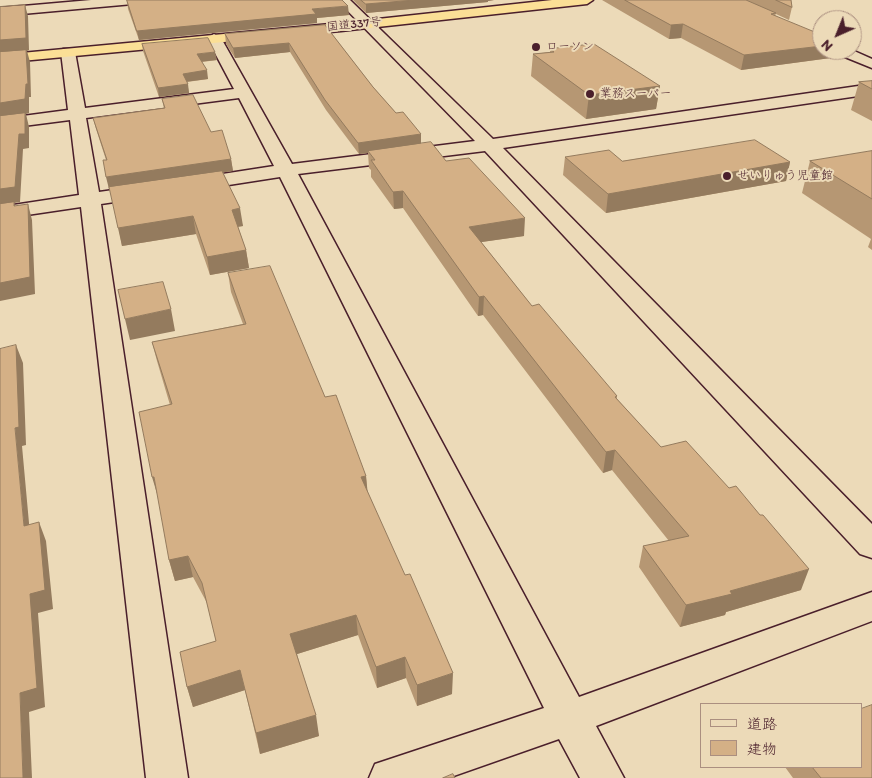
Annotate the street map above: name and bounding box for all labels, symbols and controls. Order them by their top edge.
north arrow [812,10,862,60]
street label: 国道337号 [326,15,382,35]
text: N [818,36,836,55]
place label: ローソン [546,40,594,54]
marker: ローソン [530,41,542,53]
place label: 業務スーパー [600,87,672,101]
marker: 業務スーパー [584,88,596,100]
place label: せいりゅう児童館 [737,169,833,183]
marker: せいりゅう児童館 [721,170,733,182]
legend [700,703,862,768]
text: 道路 [747,715,777,733]
text: 建物 [747,740,777,758]

